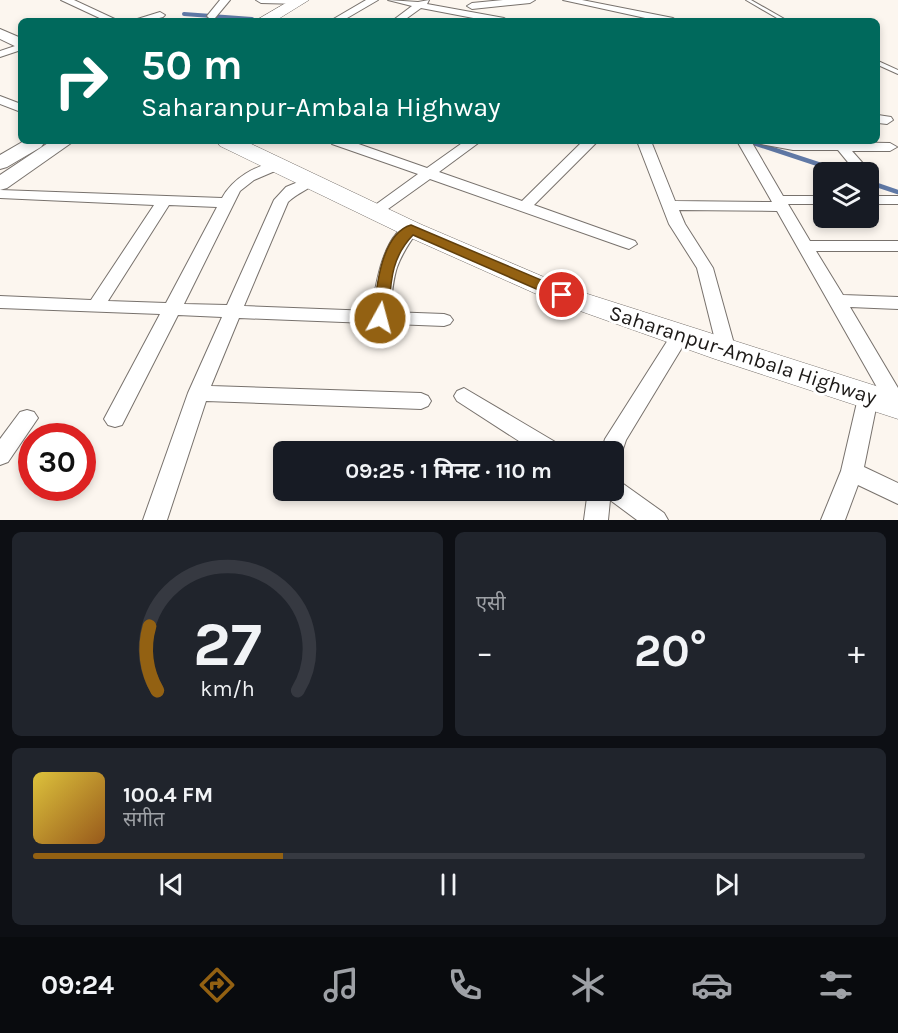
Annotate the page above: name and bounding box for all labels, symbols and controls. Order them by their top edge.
text: 50 m [141,40,243,90]
icon: right [42,42,120,120]
text: Saharanpur-Ambala Highway [141,91,501,123]
map controls [813,162,879,228]
button: layers [813,162,879,228]
pin [536,269,587,320]
icon: arrive [545,278,578,311]
position arrow [348,286,412,350]
street label: Saharanpur-Ambala Highway [606,300,880,410]
speed limit sign: 30 [18,423,96,501]
text: 09:25 · 1 मिनट · 110 m [345,458,552,484]
text: एसी [476,592,506,615]
text: 27 [193,608,262,681]
text: 20° [634,625,707,677]
text: − [476,633,493,671]
text: + [848,633,865,671]
text: km/h [200,676,255,701]
text: 100.4 FM [123,782,213,808]
text: संगीत [123,808,164,831]
icon: previous [155,868,188,901]
icon: pause [432,868,465,901]
icon: next [710,868,743,901]
icon: directions [196,964,238,1006]
icon: music [320,964,362,1006]
icon: phone [444,964,486,1006]
icon: climate [567,964,609,1006]
icon: car [691,964,733,1006]
icon: filters [815,964,857,1006]
text: 09:24 [41,969,114,1001]

